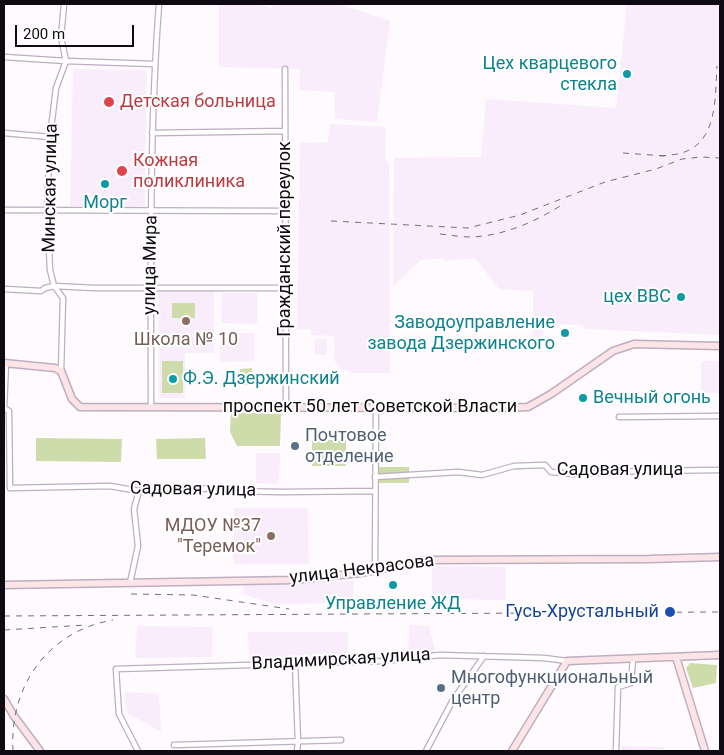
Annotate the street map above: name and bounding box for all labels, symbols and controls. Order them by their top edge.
scale bar [18,15,136,47]
text: 200 m [23,25,65,43]
place label: Цех кварцевого стекла [483,53,617,96]
marker: Цех кварцевого стекла [621,68,633,80]
place label: Детская больница [120,91,276,113]
marker: Детская больница [102,95,116,109]
street label: Минская улица [39,123,63,253]
street label: Гражданский переулок [274,141,296,337]
place label: Кожная поликлиника [133,150,245,192]
marker: Кожная поликлиника [115,164,129,178]
marker: Морг [99,178,111,190]
place label: Морг [83,192,127,214]
street label: улица Мира [139,215,163,315]
place label: цех ВВС [603,286,671,308]
marker: цех ВВС [675,291,687,303]
place label: Заводоуправление завода Дзержинского [367,312,555,354]
marker: Школа № 10 [180,315,192,327]
marker: Заводоуправление завода Дзержинского [559,327,571,339]
place label: Школа № 10 [134,329,238,351]
place label: Ф.Э. Дзержинский [183,368,340,390]
marker: Ф.Э. Дзержинский [167,373,179,385]
place label: Вечный огонь [593,387,711,409]
marker: Вечный огонь [577,392,589,404]
street label: проспект 50 лет Советской Власти [223,396,517,418]
place label: Почтовое отделение [305,425,394,468]
marker: Почтовое отделение [289,440,301,452]
street label: Садовая улица [557,459,683,481]
street label: Садовая улица [130,478,256,502]
place label: МДОУ №37 "Теремок" [165,515,261,558]
marker: МДОУ №37 "Теремок" [265,530,277,542]
street label: улица Некрасова [288,550,436,590]
marker: Управление ЖД [387,579,399,591]
place label: Управление ЖД [325,593,461,615]
place label: Гусь-Хрустальный [505,601,659,623]
marker: Гусь-Хрустальный [663,605,677,619]
street label: Владимирская улица [251,645,431,675]
place label: Многофункциональный центр [451,667,653,710]
marker: Многофункциональный центр [435,682,447,694]

